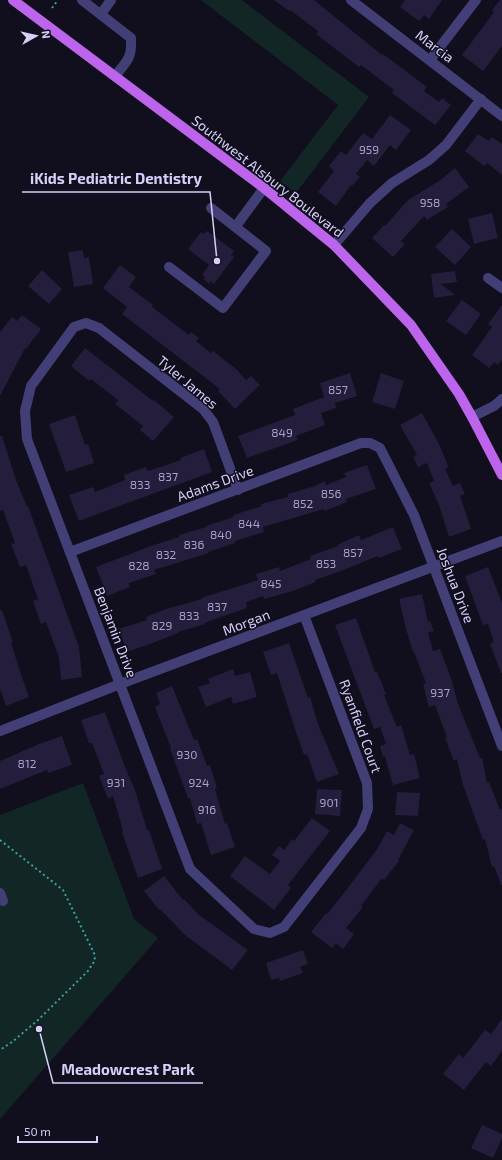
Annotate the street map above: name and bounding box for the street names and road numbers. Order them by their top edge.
street label: Marcia [413,26,457,66]
street label: Southwest Alsbury Boulevard [189,111,347,241]
street label: Tyler James [154,352,222,412]
street label: Adams Drive [174,461,256,505]
street label: Joshua Drive [434,545,478,625]
street label: Benjamin Drive [91,584,141,680]
street label: Morgan [220,605,272,639]
street label: Ryanfield Court [336,677,386,775]

